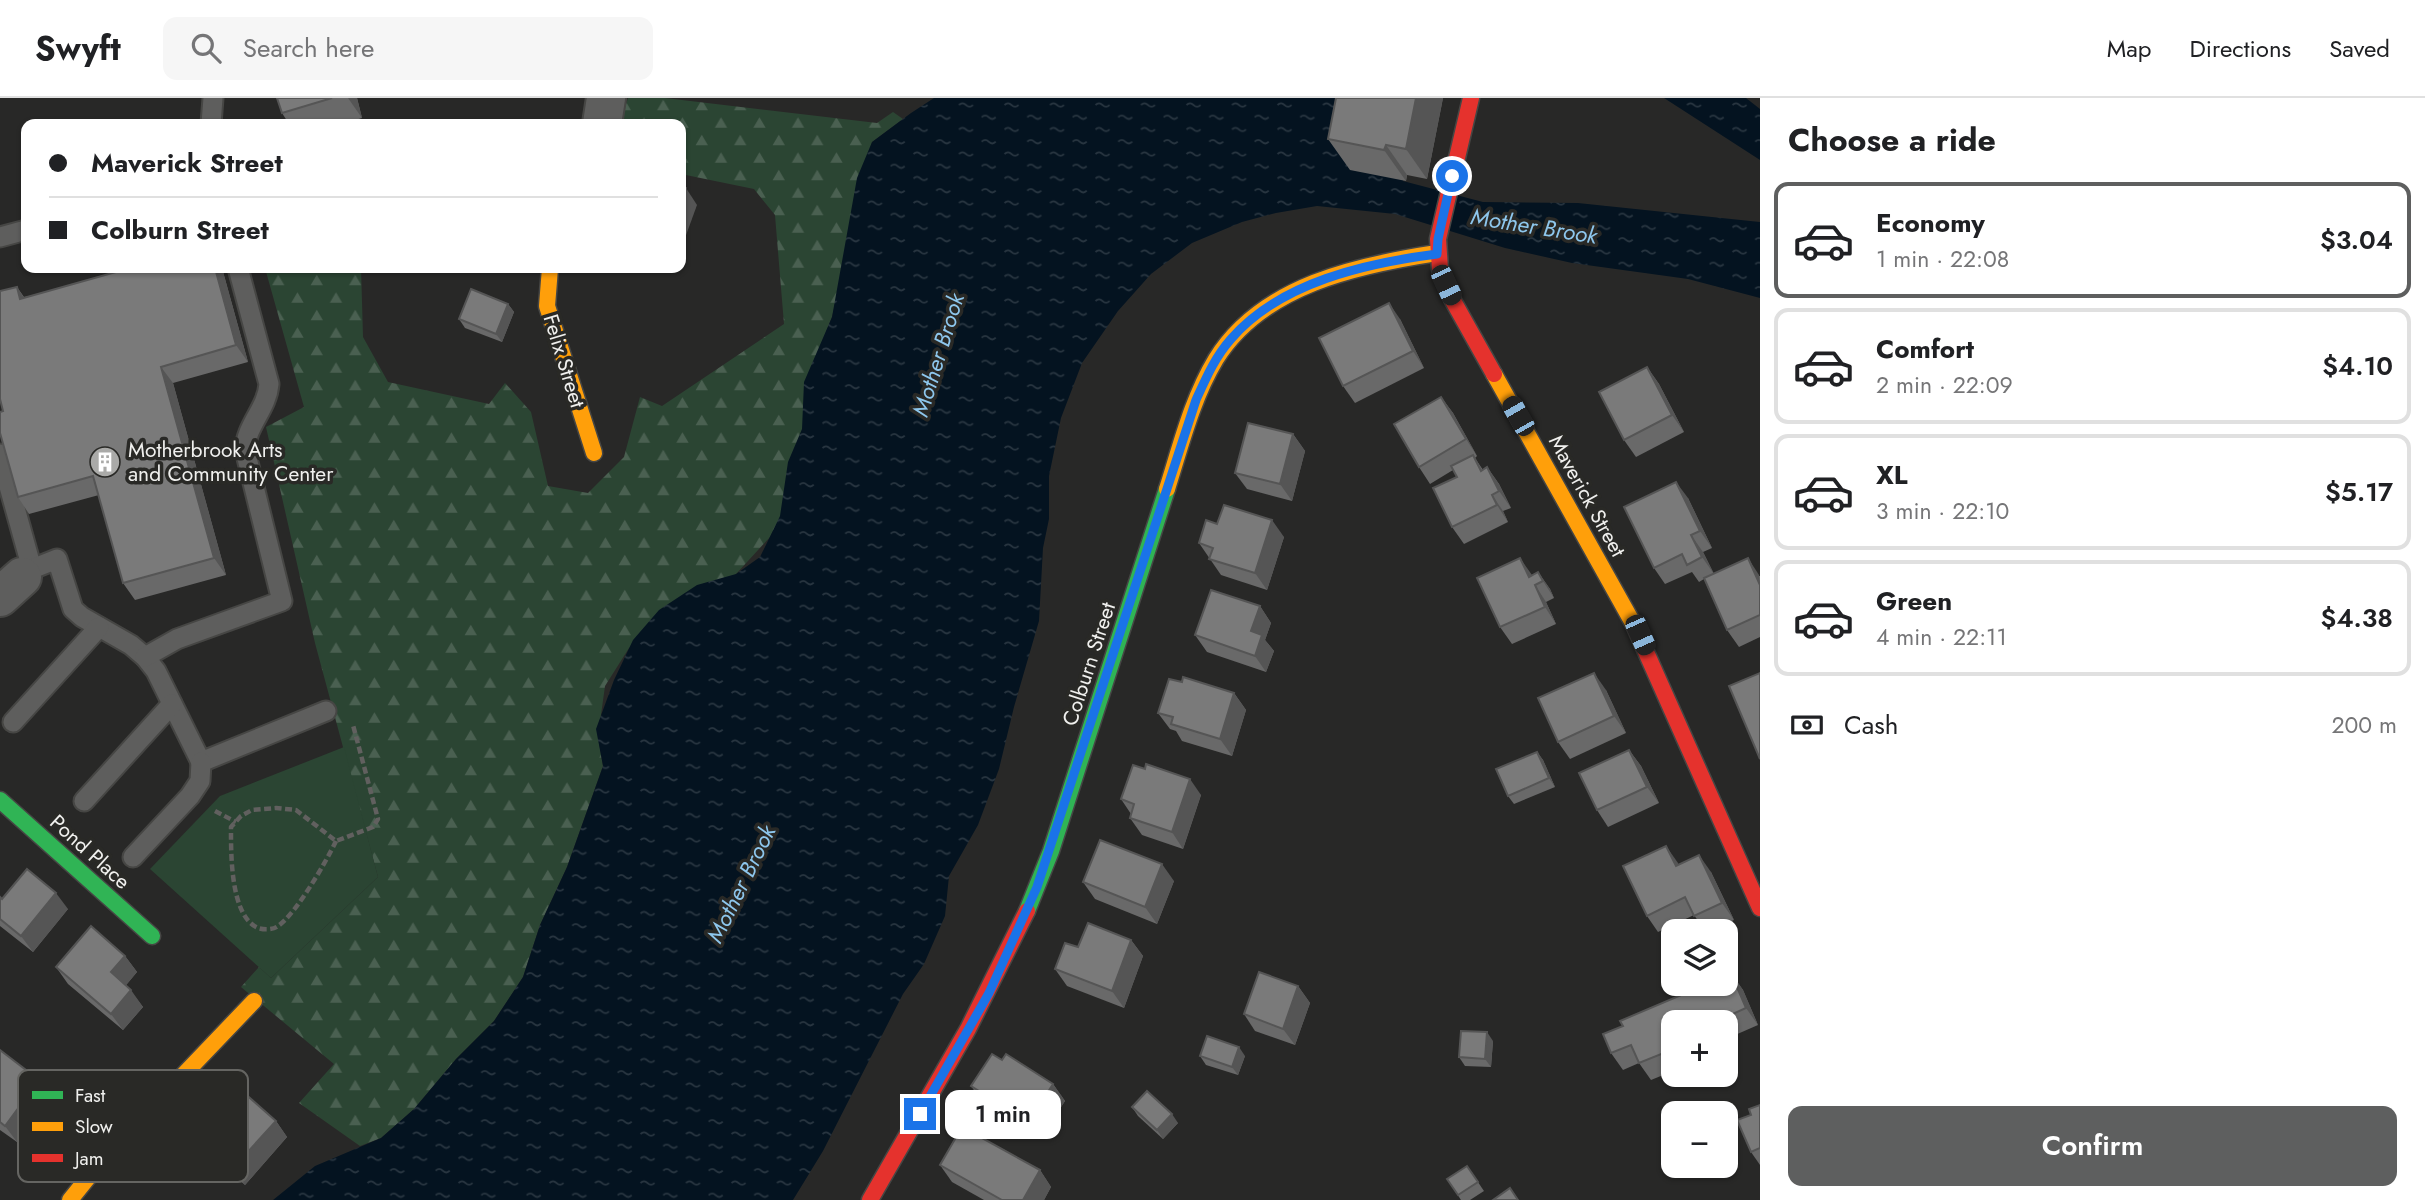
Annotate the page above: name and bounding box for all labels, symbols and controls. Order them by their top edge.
search box [163,17,653,80]
text: Swyft [35,25,121,72]
icon: search [187,29,225,67]
text: Search here [243,29,374,67]
text: Map [2107,31,2152,66]
text: Directions [2190,31,2291,66]
text: Saved [2329,31,2390,66]
text: Choose a ride [1788,117,1996,163]
text: Maverick Street [91,144,283,182]
route start [1436,160,1468,192]
water label: Mother Brook [1468,199,1601,253]
text: Economy [1876,204,1985,242]
icon: car [1792,209,1855,272]
text: Colburn Street [91,211,269,249]
text: $3.04 [2320,221,2393,259]
text: 1 min · 22:08 [1876,242,2009,276]
car [1428,262,1465,308]
water label: Mother Brook [903,288,973,421]
street label: Felix Street [536,311,592,411]
text: Comfort [1876,330,1974,368]
icon: car [1792,335,1855,398]
text: $4.10 [2322,347,2393,385]
text: 2 min · 22:09 [1876,368,2013,402]
car [1499,393,1538,439]
street label: Maverick Street [1541,430,1633,562]
place label: Motherbrook Arts and Community Center [128,435,334,489]
building icon: Motherbrook Arts and Community Center [88,445,122,479]
text: XL [1876,456,1908,494]
icon: car [1792,461,1855,524]
text: $5.17 [2325,473,2393,511]
text: 3 min · 22:10 [1876,494,2009,528]
text: Green [1876,582,1952,620]
icon: car [1792,587,1855,650]
street label: Colburn Street [1055,598,1123,730]
text: $4.38 [2321,599,2393,637]
car [1622,612,1659,658]
text: 4 min · 22:11 [1876,620,2007,654]
icon: cash [1788,706,1826,744]
text: Cash [1844,706,1898,744]
text: 200 m [2331,708,2397,742]
street label: Pond Place [43,808,137,896]
water label: Mother Brook [698,818,785,949]
map controls [1661,919,1738,1178]
button: layers [1661,919,1738,996]
button: + [1661,1010,1738,1087]
legend [18,1070,248,1182]
text: Fast [75,1082,106,1109]
callout: 1 min [944,1090,1060,1138]
text: 1 min [975,1097,1031,1131]
route end [904,1098,936,1130]
button: − [1661,1101,1738,1178]
button: Confirm [1788,1106,2397,1186]
text: Slow [75,1113,113,1140]
text: Jam [72,1145,104,1172]

